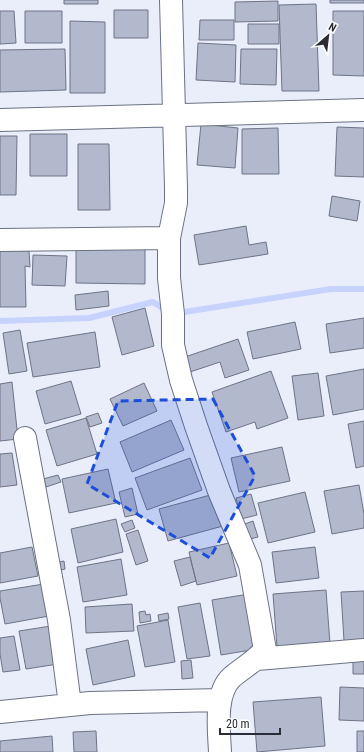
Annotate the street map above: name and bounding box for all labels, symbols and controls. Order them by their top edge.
north arrow [308,16,348,56]
text: N [326,20,339,35]
scale bar [220,710,280,736]
text: 20 m [226,717,250,731]

